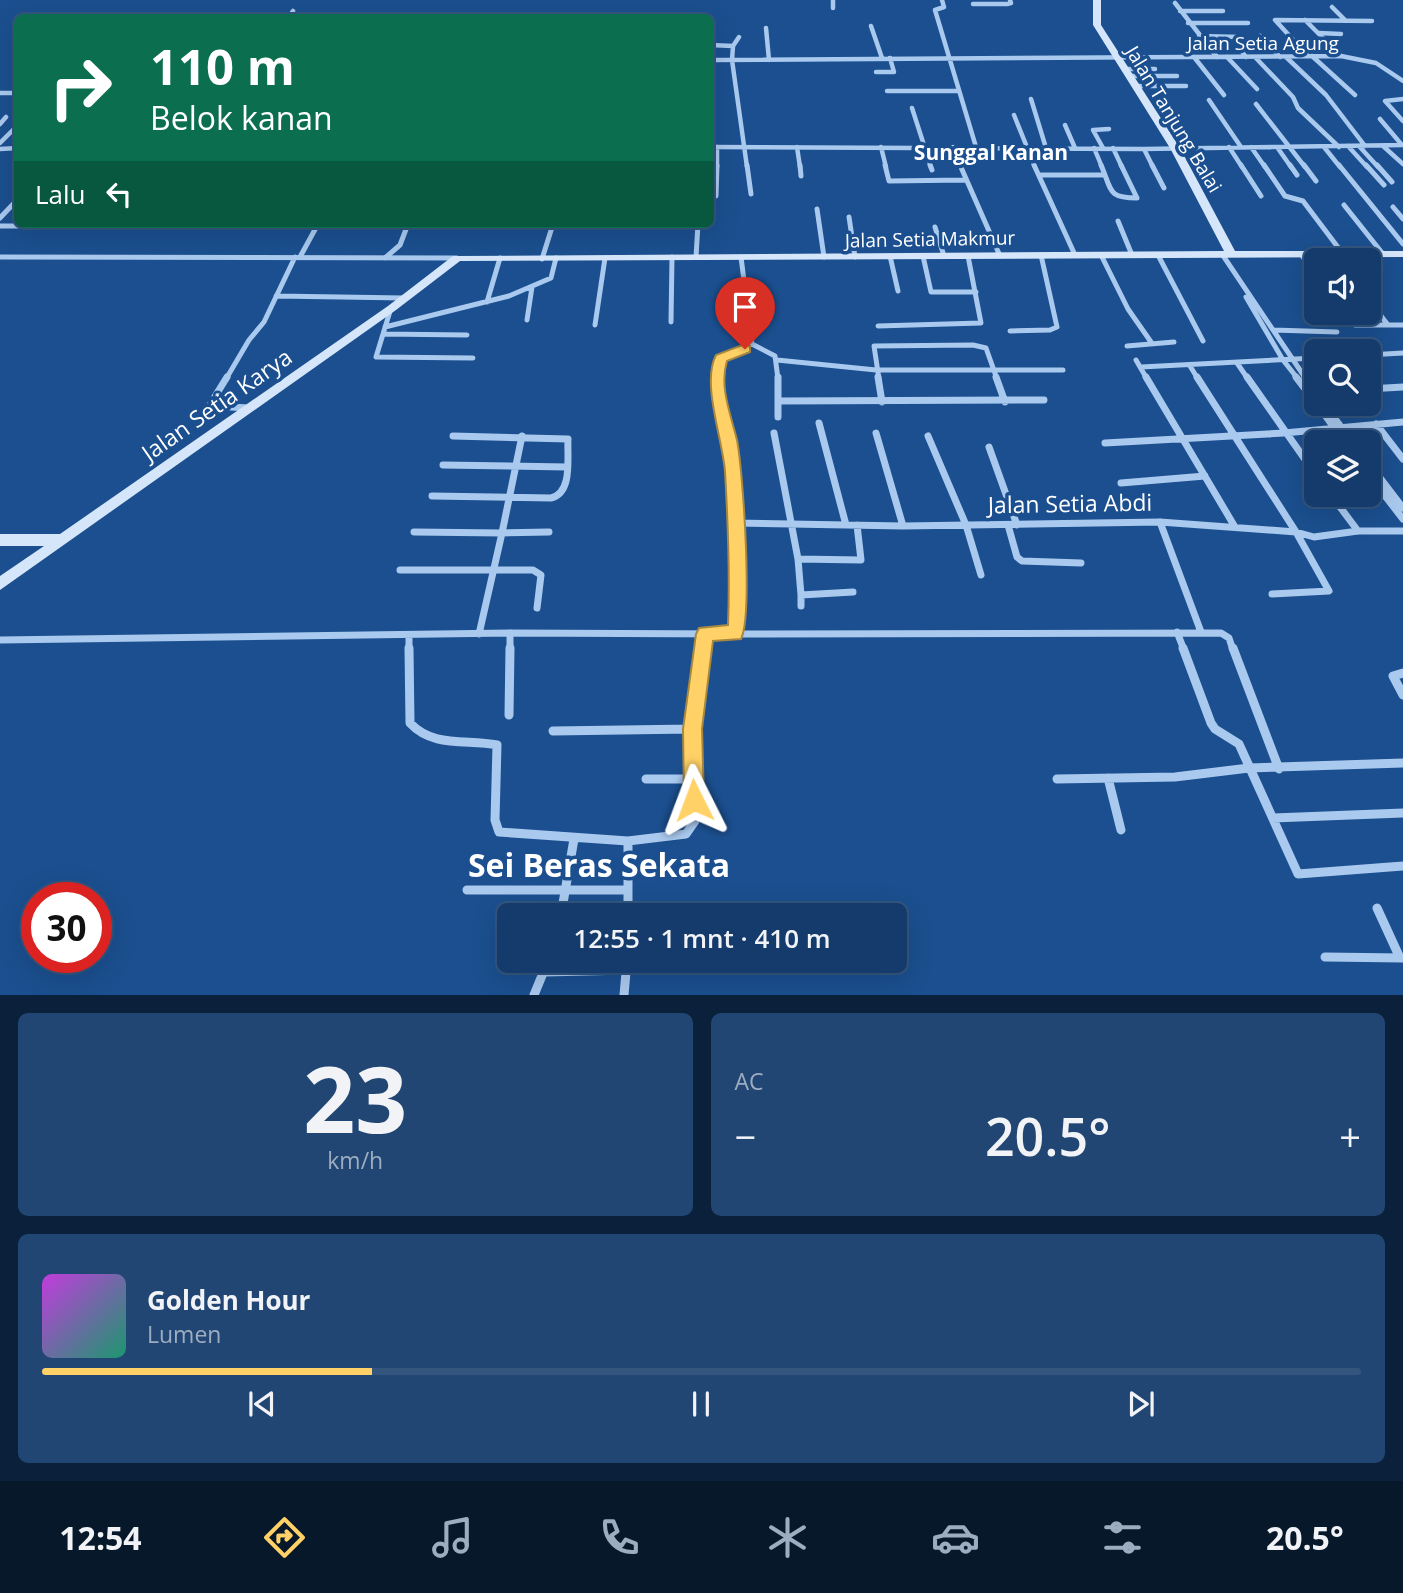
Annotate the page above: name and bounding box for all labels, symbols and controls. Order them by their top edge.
street label: Jalan Setia Agung [1185,30,1339,56]
text: 110 m [150,33,295,99]
street label: Jalan Tanjung Balai [1119,39,1228,197]
icon: right [35,42,126,133]
text: Belok kanan [150,96,333,139]
district label: Sunggal Kanan [914,138,1068,166]
icon: left [100,175,138,213]
text: Lalu [35,176,86,212]
street label: Jalan Setia Makmur [843,225,1016,254]
map controls [1304,248,1381,507]
button: sound [1304,248,1381,325]
pin [715,277,775,349]
icon: arrive [726,288,764,326]
button: search [1304,339,1381,416]
street label: Jalan Setia Karya [133,340,298,469]
button: layers [1304,430,1381,507]
street label: Jalan Setia Abdi [986,486,1152,520]
position arrow [657,763,731,837]
district label: Sei Beras Sekata [468,843,730,886]
speed limit sign: 30 [21,882,112,973]
text: 12:55 · 1 mnt · 410 m [573,920,831,956]
text: 23 [303,1036,407,1160]
text: AC [735,1065,764,1097]
text: 20.5° [985,1100,1111,1171]
text: − [735,1110,756,1162]
text: + [1339,1110,1361,1162]
text: km/h [327,1144,383,1176]
text: Golden Hour [147,1282,310,1318]
text: Lumen [147,1318,221,1350]
icon: previous [243,1385,281,1423]
icon: pause [682,1385,720,1423]
icon: next [1122,1385,1160,1423]
icon: directions [260,1513,309,1562]
icon: music [428,1513,477,1562]
icon: phone [595,1513,644,1562]
icon: climate [763,1513,812,1562]
icon: car [931,1513,980,1562]
icon: filters [1098,1513,1147,1562]
text: 12:54 [59,1516,142,1559]
text: 20.5° [1266,1516,1344,1559]

